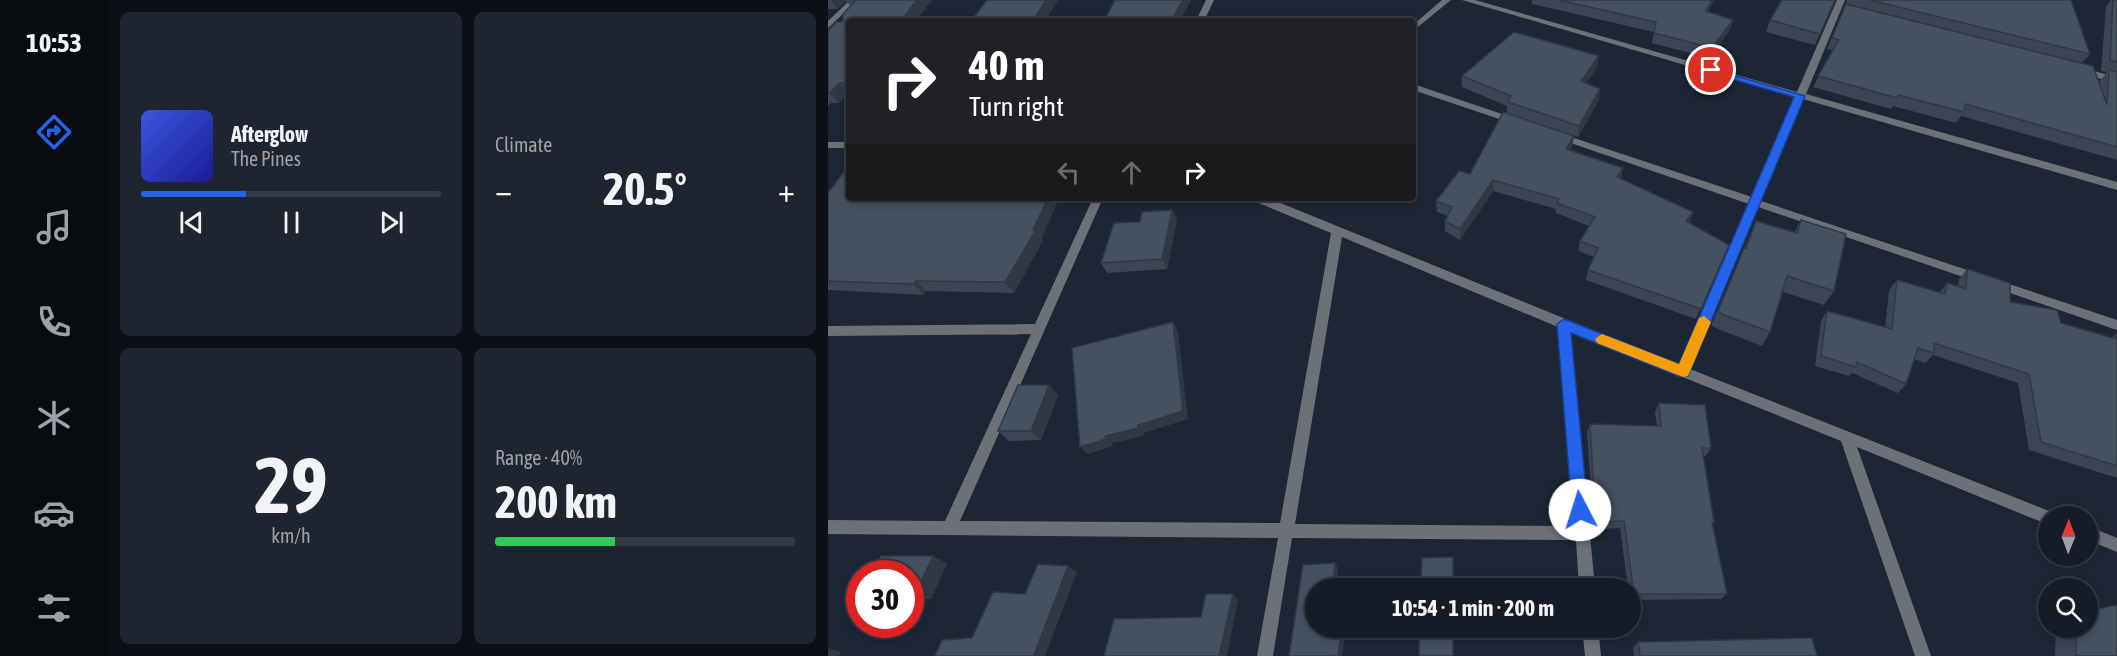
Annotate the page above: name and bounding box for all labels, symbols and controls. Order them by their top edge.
text: 10:53 [26,27,82,58]
text: 40 m [969,41,1044,89]
icon: right [870,42,948,120]
pin [1685,44,1736,95]
icon: arrive [1694,53,1727,86]
text: Turn right [969,91,1064,122]
icon: directions [33,111,75,153]
text: Afterglow [231,121,308,147]
text: Climate [495,133,552,156]
text: The Pines [231,147,301,170]
icon: left [1052,156,1085,189]
icon: ahead [1115,156,1148,189]
icon: right [1178,156,1211,189]
text: 20.5° [603,163,687,215]
text: − [495,171,512,209]
text: + [778,171,795,209]
icon: music [33,206,75,248]
icon: previous [175,206,208,239]
icon: pause [275,206,308,239]
icon: next [375,206,408,239]
icon: phone [33,301,75,343]
icon: climate [33,397,75,439]
text: 29 [254,440,328,530]
text: Range · 40% [495,446,582,469]
text: 200 km [495,476,617,528]
position arrow [1548,478,1612,542]
icon: car [33,492,75,534]
north arrow [2038,506,2098,566]
map controls [2038,506,2098,638]
text: km/h [271,524,311,547]
speed limit sign: 30 [846,560,924,638]
button: search [2038,578,2098,638]
icon: filters [33,587,75,629]
text: 10:54 · 1 min · 200 m [1392,595,1554,621]

